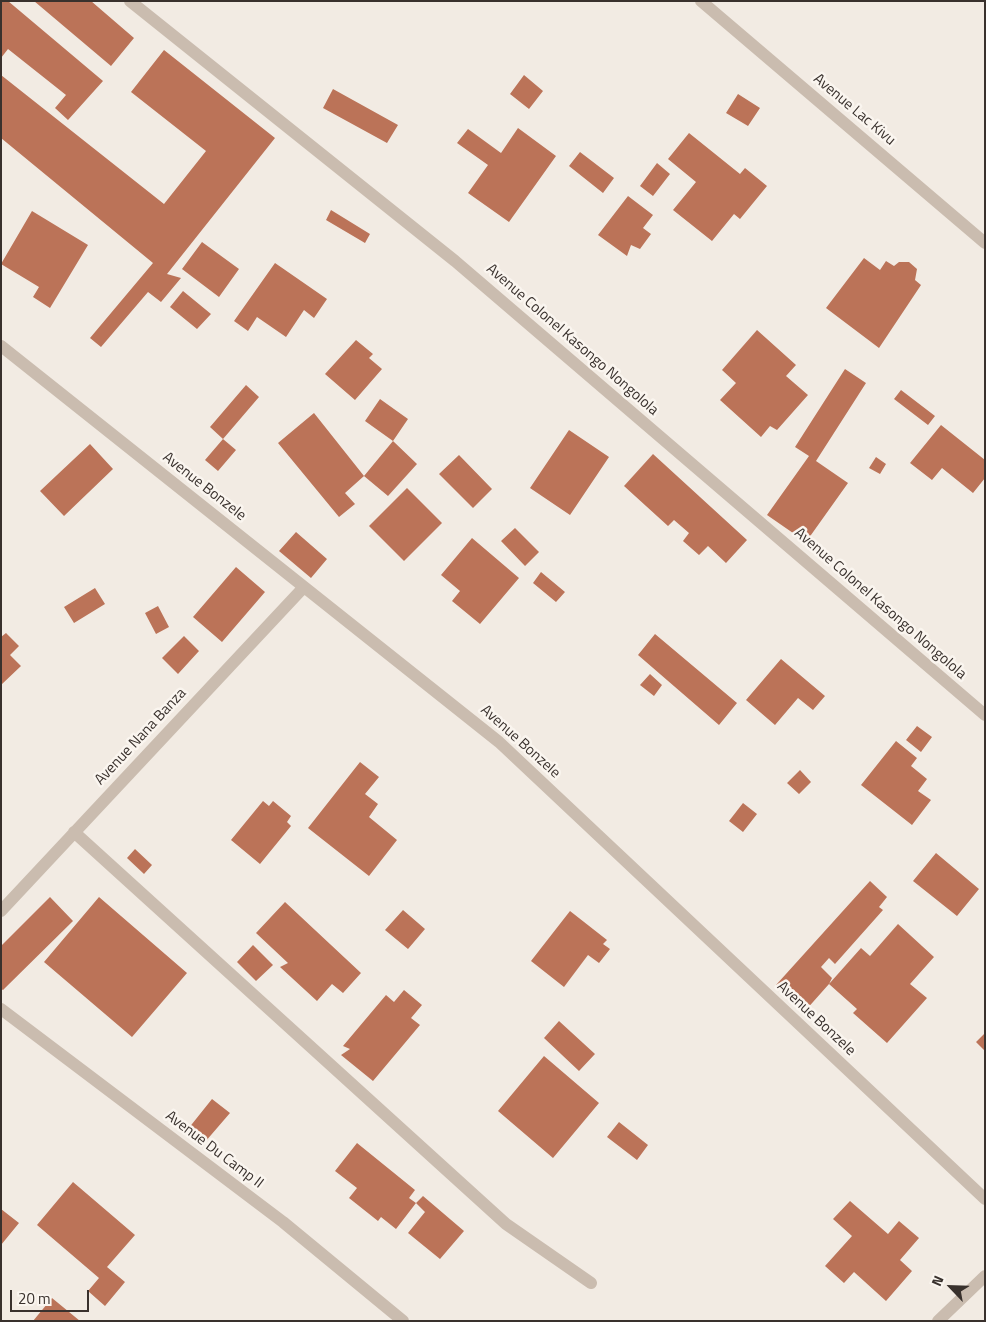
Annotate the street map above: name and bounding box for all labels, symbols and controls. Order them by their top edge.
street label: Avenue Lac Kivu [809,70,899,150]
street label: Avenue Colonel Kasongo Nongolola [482,260,662,420]
street label: Avenue Bonzele [159,449,249,525]
street label: Avenue Colonel Kasongo Nongolola [790,524,970,684]
street label: Avenue Nana Banza [91,685,191,789]
street label: Avenue Bonzele [477,702,563,782]
street label: Avenue Bonzele [773,978,859,1060]
street label: Avenue Du Camp II [161,1107,267,1193]
north arrow [926,1262,976,1312]
text: N [925,1272,948,1289]
scale bar [12,1280,91,1312]
text: 20 m [18,1287,51,1310]

